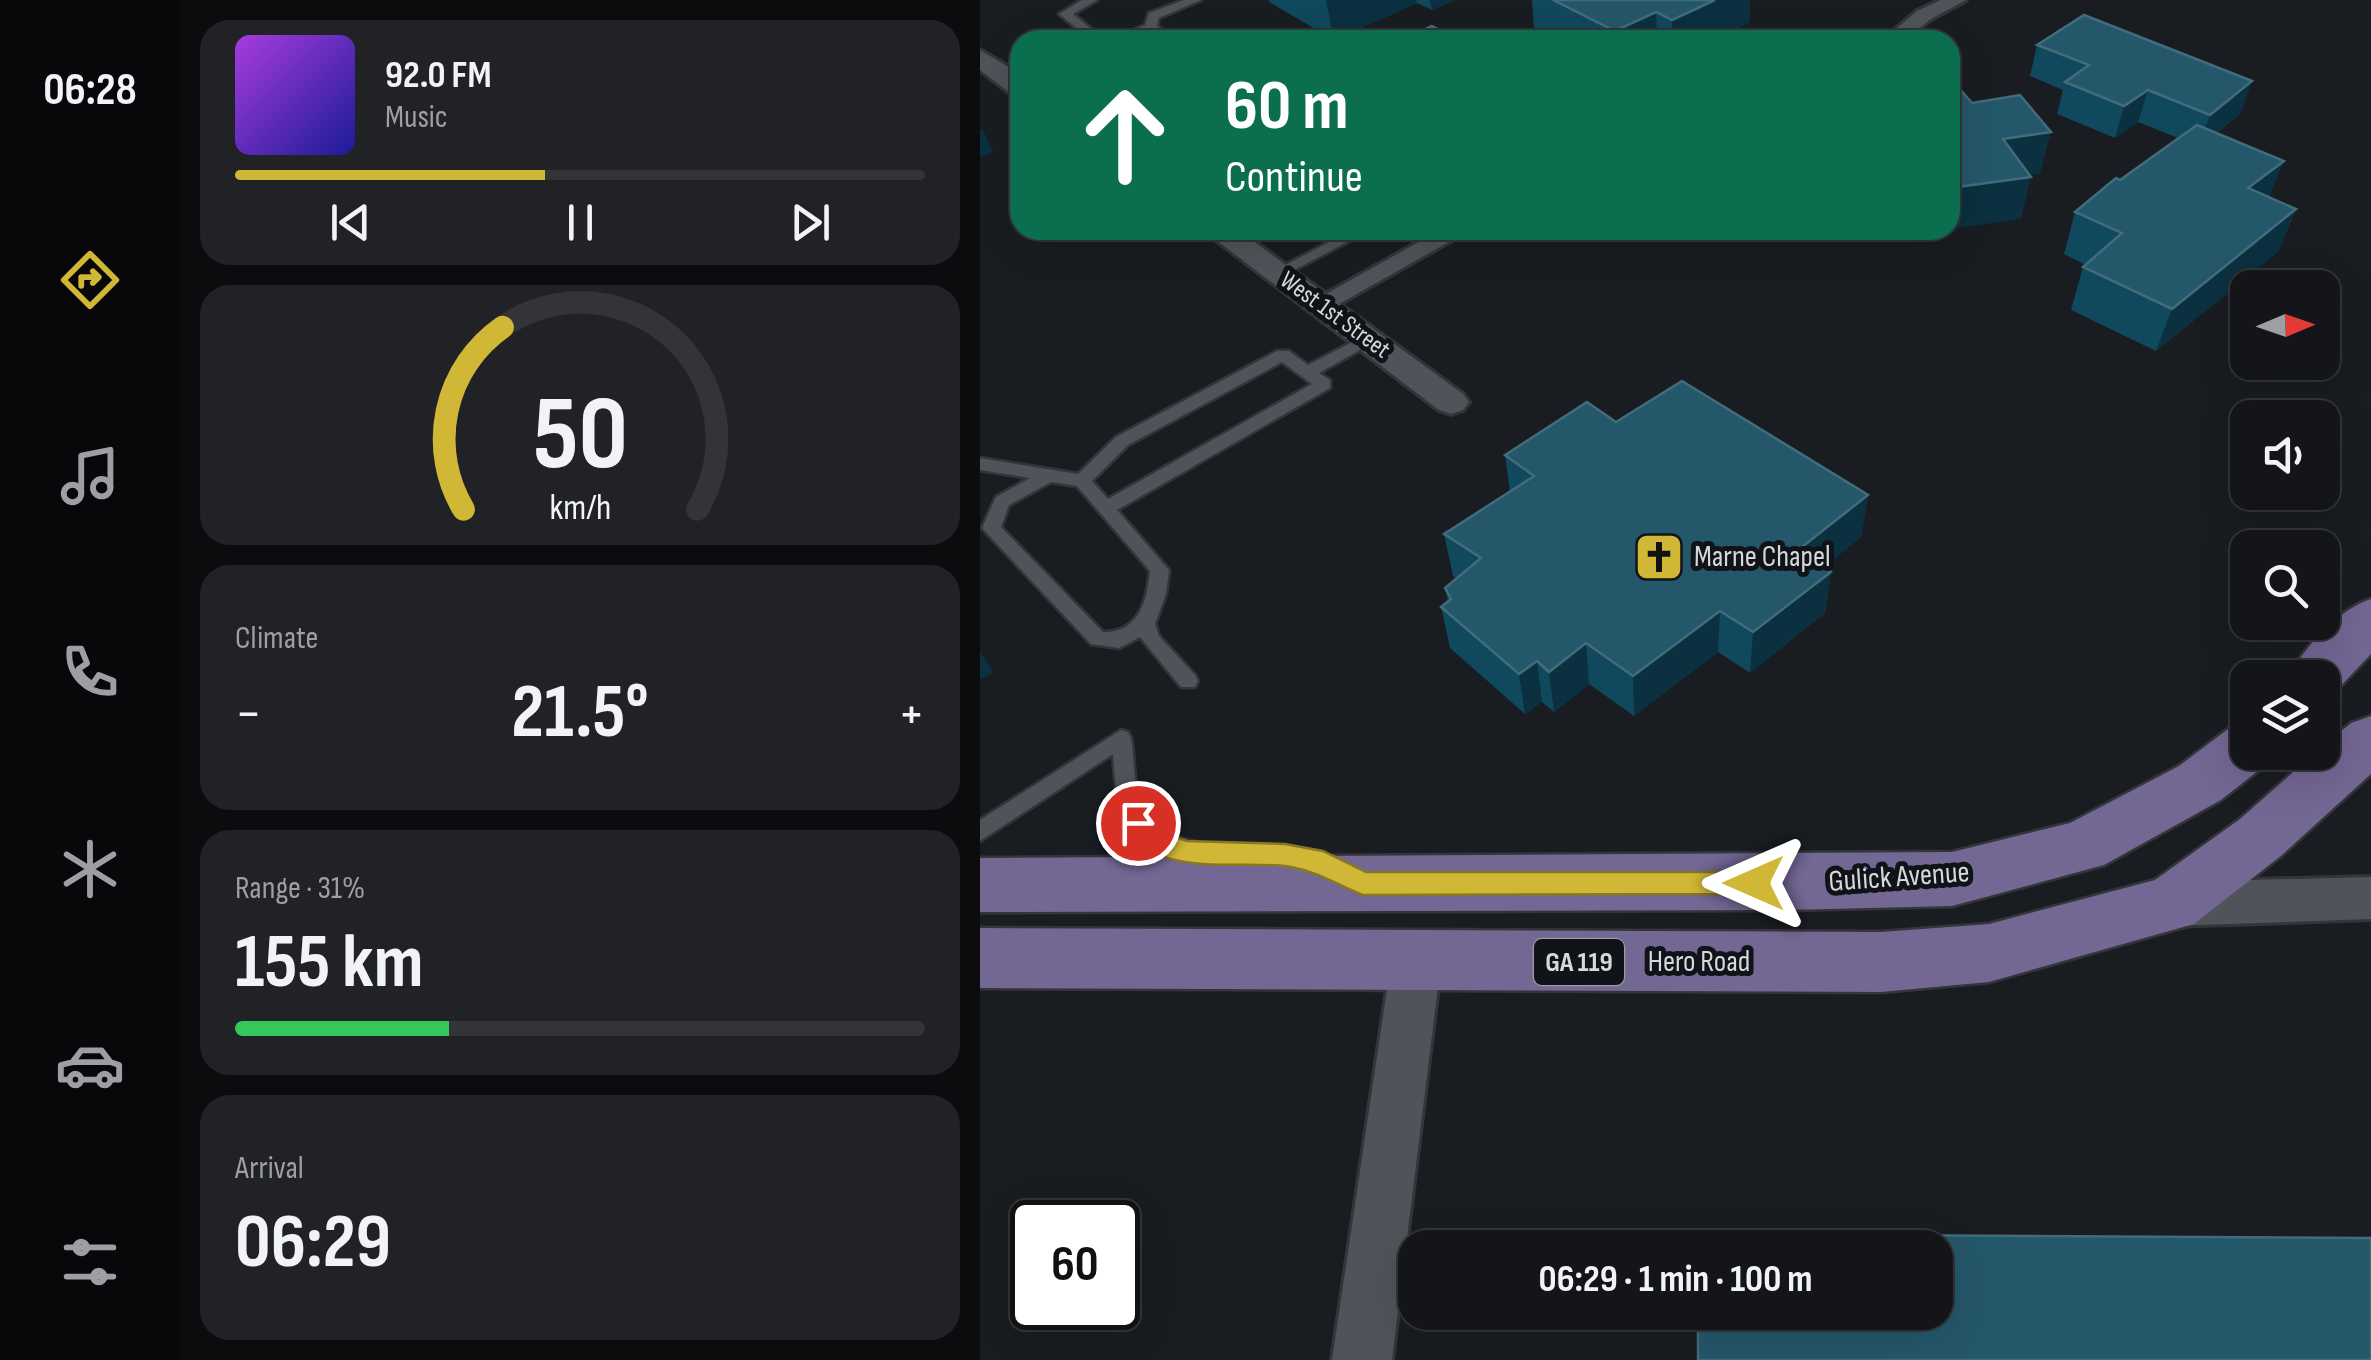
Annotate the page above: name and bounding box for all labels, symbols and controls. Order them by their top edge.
text: 92.0 FM [385,53,491,98]
text: 06:28 [43,63,137,118]
text: 60 m [1225,65,1349,149]
icon: ahead [1060,70,1190,200]
text: Music [385,98,448,137]
text: Continue [1225,150,1363,205]
icon: previous [323,195,378,250]
icon: pause [553,195,608,250]
icon: next [783,195,838,250]
icon: directions [55,245,125,315]
street label: West 1st Street [1274,265,1396,365]
north arrow [2230,270,2340,380]
map controls [2230,270,2340,770]
text: 50 [532,373,628,498]
button: sound [2230,400,2340,510]
icon: music [55,441,125,511]
text: km/h [549,487,611,530]
button: search [2230,530,2340,640]
church icon: Marne Chapel [1633,531,1685,583]
place label: Marne Chapel [1694,539,1831,575]
text: Climate [235,619,318,658]
icon: phone [55,637,125,707]
button: layers [2230,660,2340,770]
text: 21.5° [511,668,649,759]
text: − [235,681,262,748]
text: + [898,681,925,748]
pin [1096,781,1181,866]
icon: arrive [1111,796,1166,851]
position arrow [1702,831,1806,935]
icon: climate [55,834,125,904]
street label: Gulick Avenue [1827,854,1971,900]
text: Range · 31% [235,869,365,908]
text: 155 km [235,918,424,1009]
road number: GA 119 [1534,939,1624,985]
street label: Hero Road [1648,944,1750,980]
icon: car [55,1030,125,1100]
text: Arrival [235,1149,304,1188]
text: 06:29 [235,1198,391,1289]
speed limit sign: 60 [1010,1200,1140,1330]
icon: filters [55,1227,125,1297]
text: 06:29 · 1 min · 100 m [1539,1257,1812,1302]

